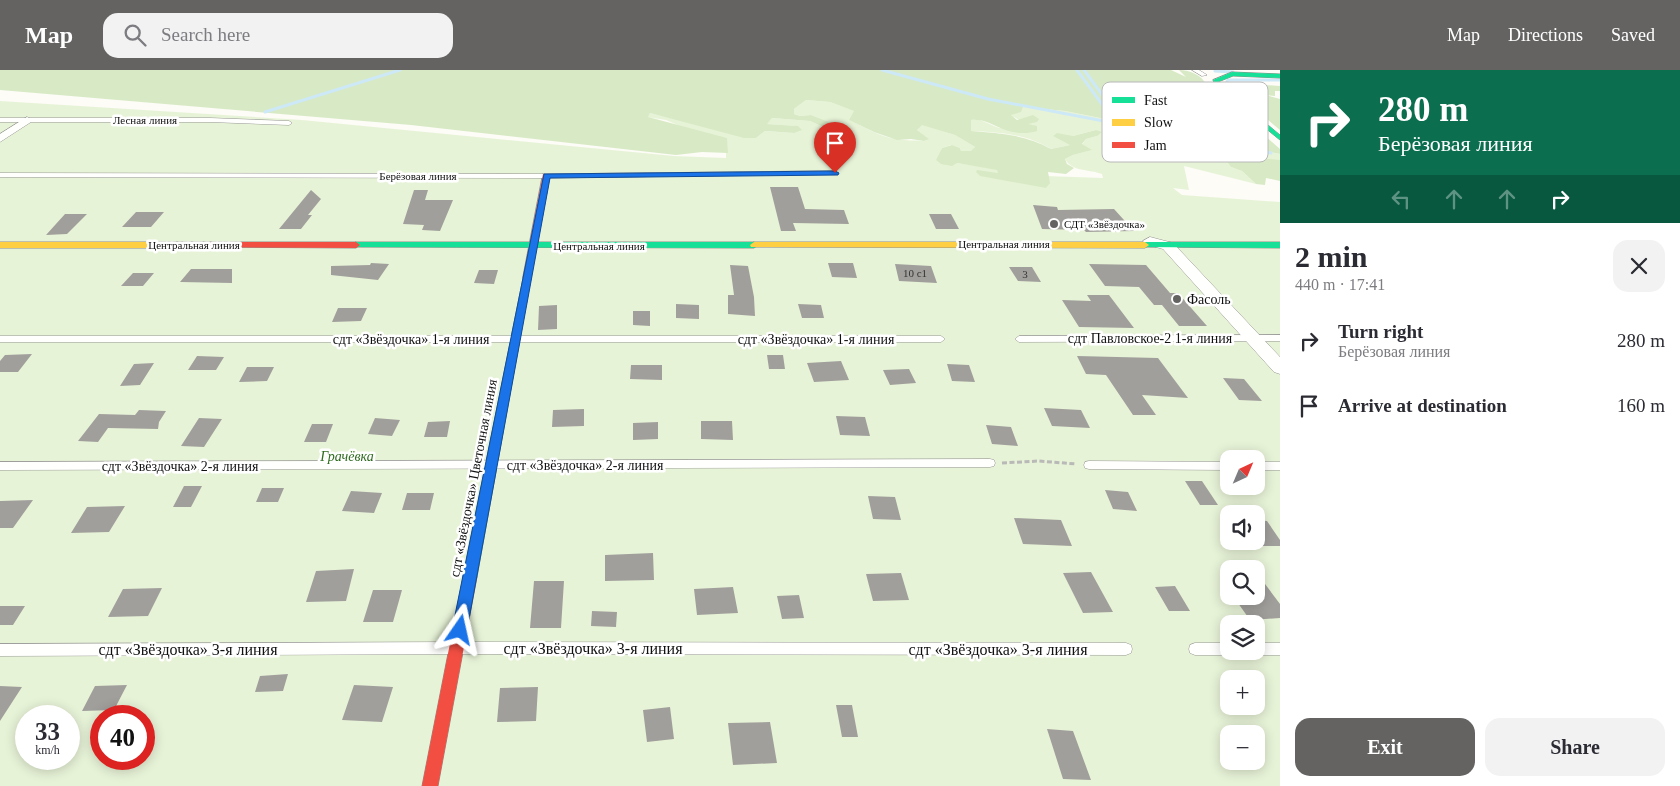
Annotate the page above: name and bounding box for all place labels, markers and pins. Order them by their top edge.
pin [814,122,856,173]
marker: СДТ «Звёздочка» [1048,218,1060,230]
place label: СДТ «Звёздочка» [1064,218,1145,230]
place label: Фасоль [1187,292,1231,307]
marker: Фасоль [1171,293,1183,305]

